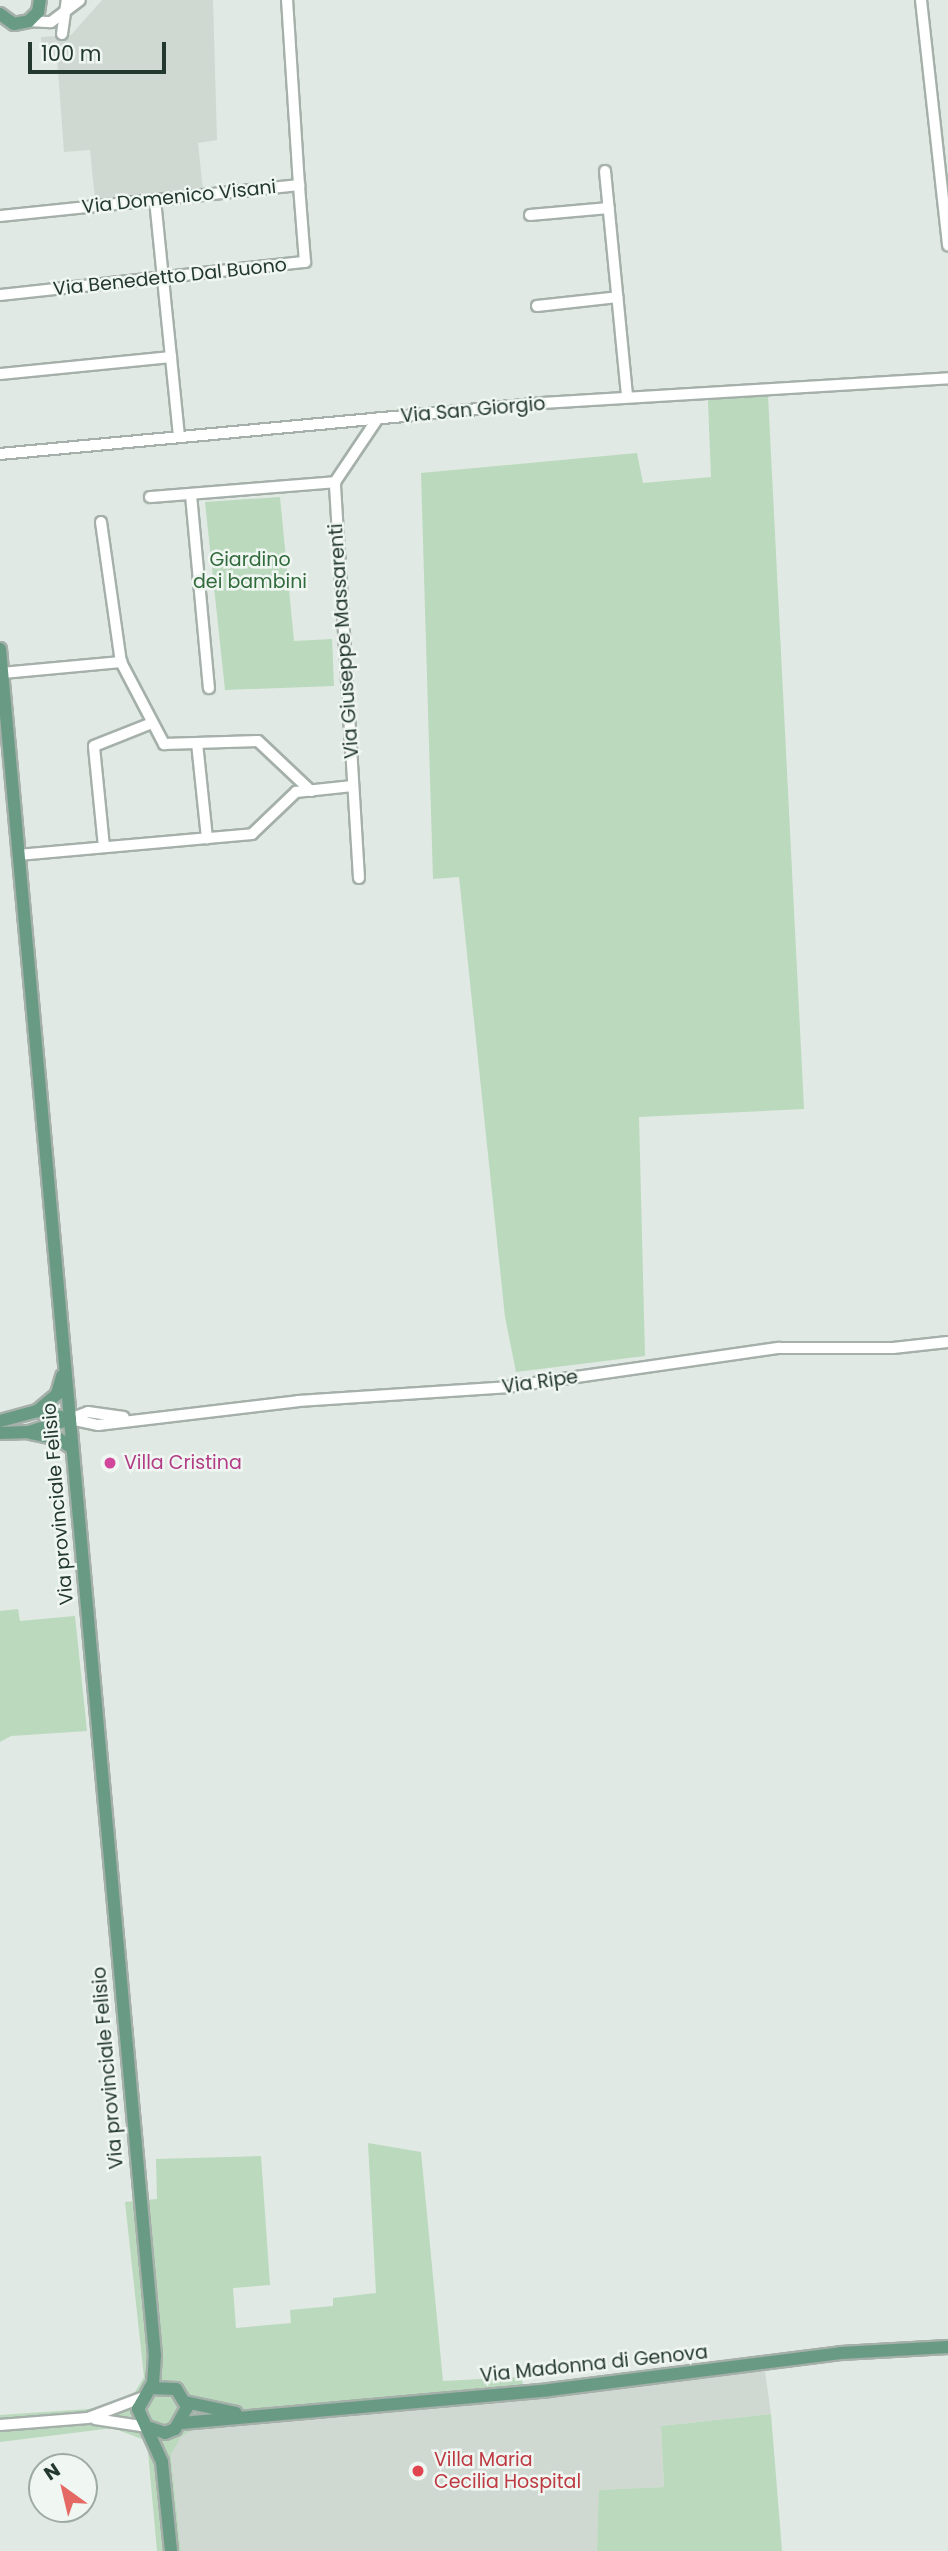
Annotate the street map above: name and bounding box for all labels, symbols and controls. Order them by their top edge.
scale bar [32,28,170,72]
text: 100 m [41,39,101,68]
street label: Via Domenico Visani [81,175,277,219]
street label: Via Benedetto Dal Buono [52,253,288,301]
street label: Via San Giorgio [400,392,546,428]
street label: Via Giuseppe Massarenti [324,523,364,759]
park label: Giardino dei bambini [193,549,307,593]
street label: Via Ripe [501,1365,579,1399]
street label: Via provinciale Felisio [38,1402,78,1606]
place label: Villa Cristina [124,1452,242,1474]
marker: Villa Cristina [102,1455,118,1471]
street label: Via provinciale Felisio [88,1966,128,2170]
street label: Via Madonna di Genova [479,2341,709,2387]
place label: Villa Maria Cecilia Hospital [434,2449,581,2493]
north arrow [28,2453,98,2523]
text: N [39,2457,66,2487]
marker: Villa Maria Cecilia Hospital [408,2461,428,2481]

